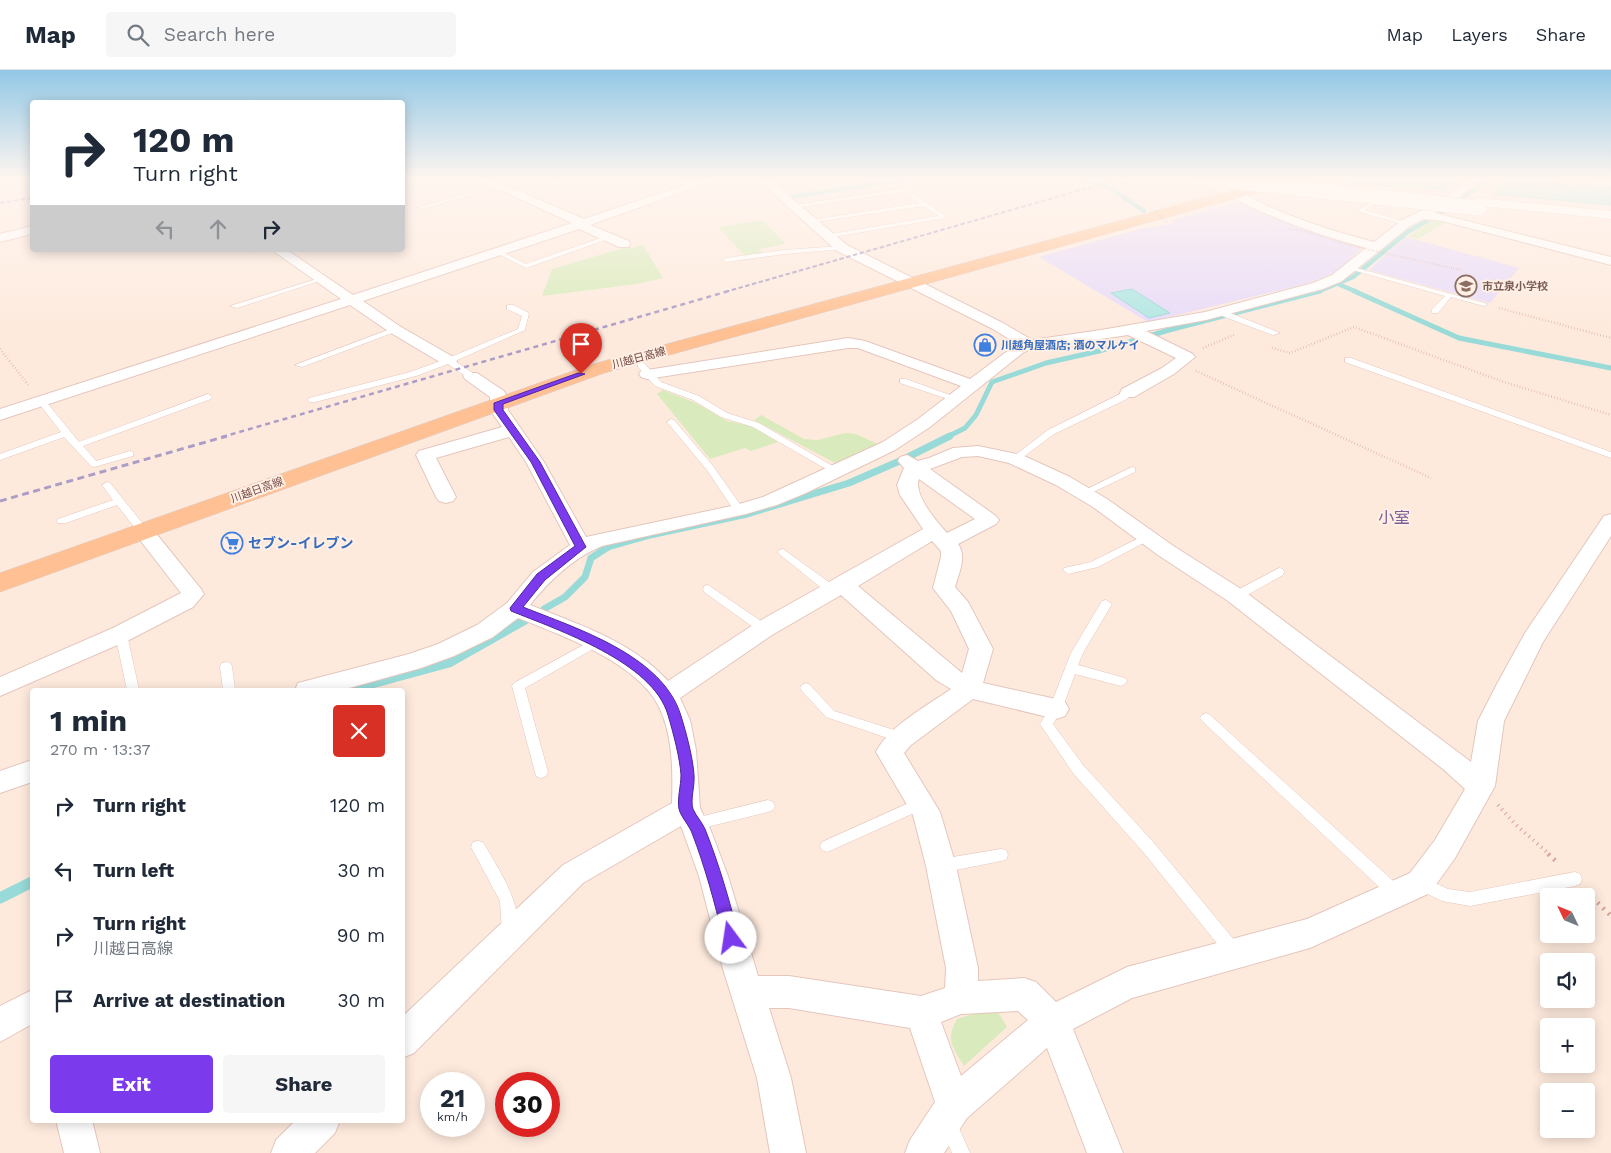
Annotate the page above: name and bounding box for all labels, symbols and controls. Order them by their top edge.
search box [106,12,456,57]
text: Map [25,21,76,49]
icon: search [124,21,152,49]
text: Search here [164,23,275,46]
text: Map [1386,24,1423,45]
text: Layers [1451,24,1508,45]
text: Share [1536,24,1586,45]
text: 120 m [133,119,234,161]
icon: right [50,120,115,185]
text: Turn right [133,161,238,186]
icon: left [151,215,179,243]
icon: ahead [204,215,232,243]
icon: right [257,215,285,243]
school or university icon: 市立泉小学校 [1454,274,1478,298]
place label: 市立泉小学校 [1482,280,1548,293]
pin [560,323,602,374]
icon: arrive [567,330,595,358]
shop icon: 川越角屋酒店; 酒のマルケイ [973,333,997,357]
place label: 川越角屋酒店; 酒のマルケイ [1001,339,1139,352]
street label: 川越日高線 [611,345,667,371]
street label: 川越日高線 [229,474,285,506]
district label: 小室 [1378,508,1410,527]
supermarket icon: セブン-イレブン [220,531,244,555]
place label: セブン-イレブン [248,535,353,551]
text: 1 min [50,703,127,738]
button: close [333,705,385,757]
text: 270 m · 13:37 [50,740,151,759]
icon: right [50,792,78,820]
text: Turn right [93,794,186,817]
text: 120 m [330,794,385,817]
icon: left [50,857,78,885]
text: Turn left [93,859,174,882]
text: 30 m [338,859,385,882]
north arrow [1540,888,1595,942]
map controls [1540,888,1595,1138]
position arrow [704,911,756,963]
text: Turn right [93,912,186,935]
icon: right [50,922,78,950]
text: 90 m [337,924,385,947]
text: 川越日高線 [93,939,173,958]
button: sound [1540,953,1595,1008]
icon: arrive [50,987,78,1015]
text: Arrive at destination [93,989,285,1012]
text: 30 m [338,989,385,1012]
button: + [1540,1018,1595,1073]
button: Exit [50,1055,213,1113]
button: Share [223,1055,385,1113]
speed limit sign: 30 [495,1072,560,1137]
button: − [1540,1083,1595,1138]
text: 21 [440,1084,465,1113]
text: km/h [437,1110,468,1124]

